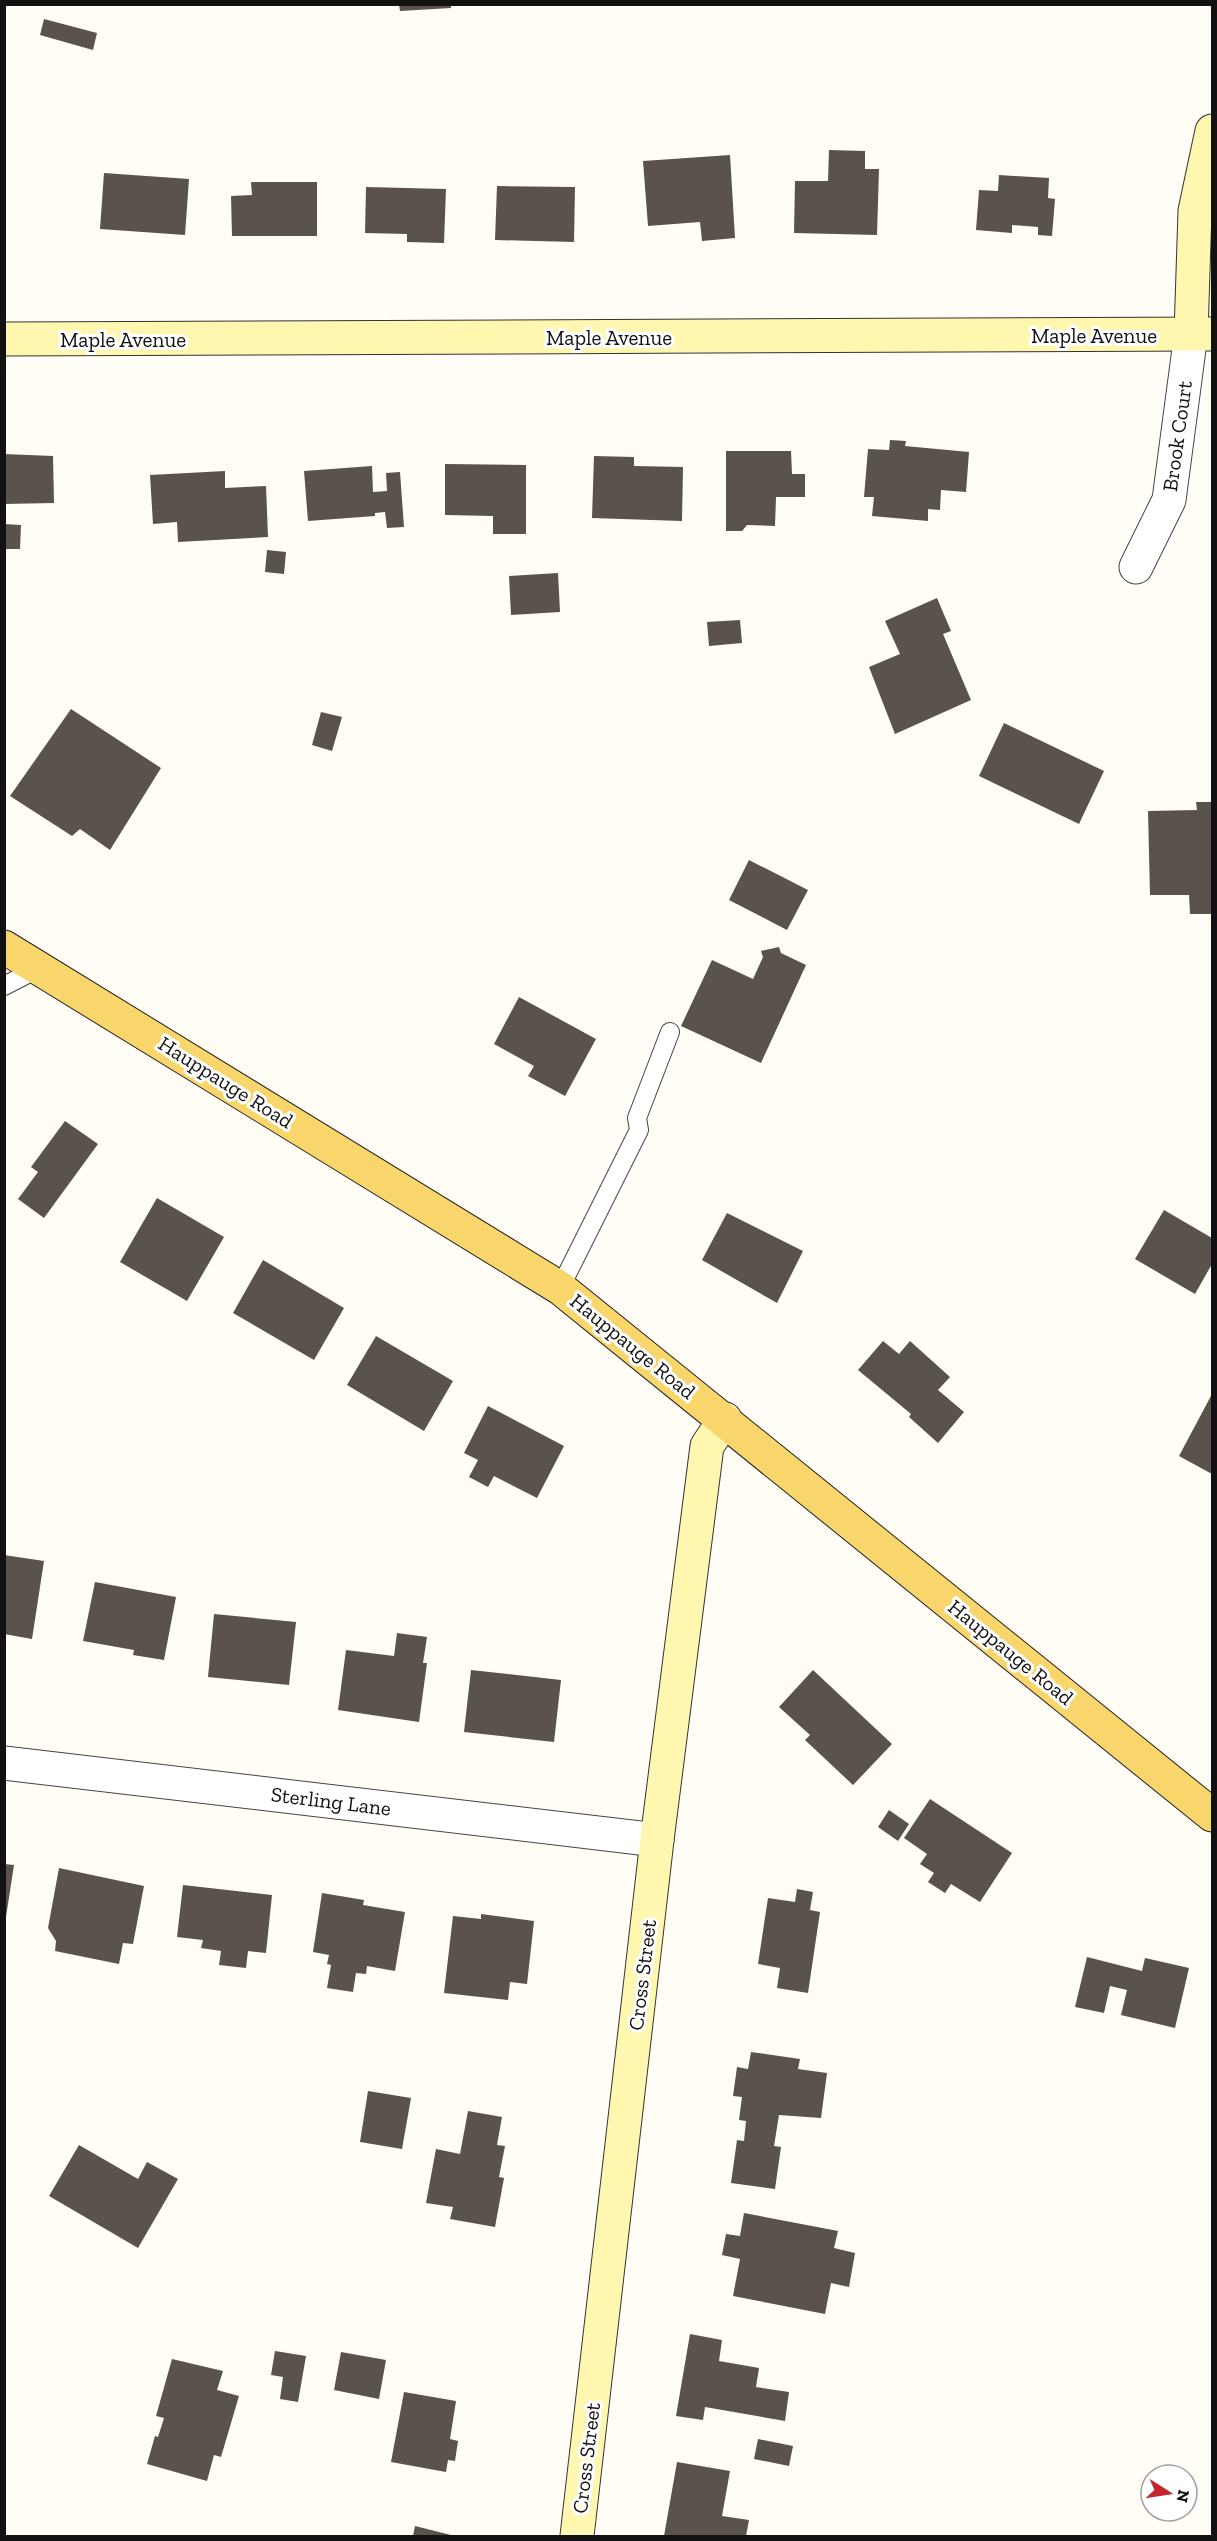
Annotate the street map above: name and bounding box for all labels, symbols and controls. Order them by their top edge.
street label: Maple Avenue [1031,323,1157,348]
street label: Maple Avenue [546,325,672,350]
street label: Maple Avenue [60,327,186,352]
street label: Brook Court [1157,379,1197,493]
street label: Hauppauge Road [154,1031,298,1134]
street label: Hauppauge Road [565,1288,701,1404]
street label: Hauppauge Road [943,1594,1079,1710]
street label: Sterling Lane [270,1781,393,1821]
street label: Cross Street [623,1918,661,2032]
street label: Cross Street [567,2401,605,2515]
north arrow [1139,2463,1199,2523]
text: N [1173,2488,1194,2504]

